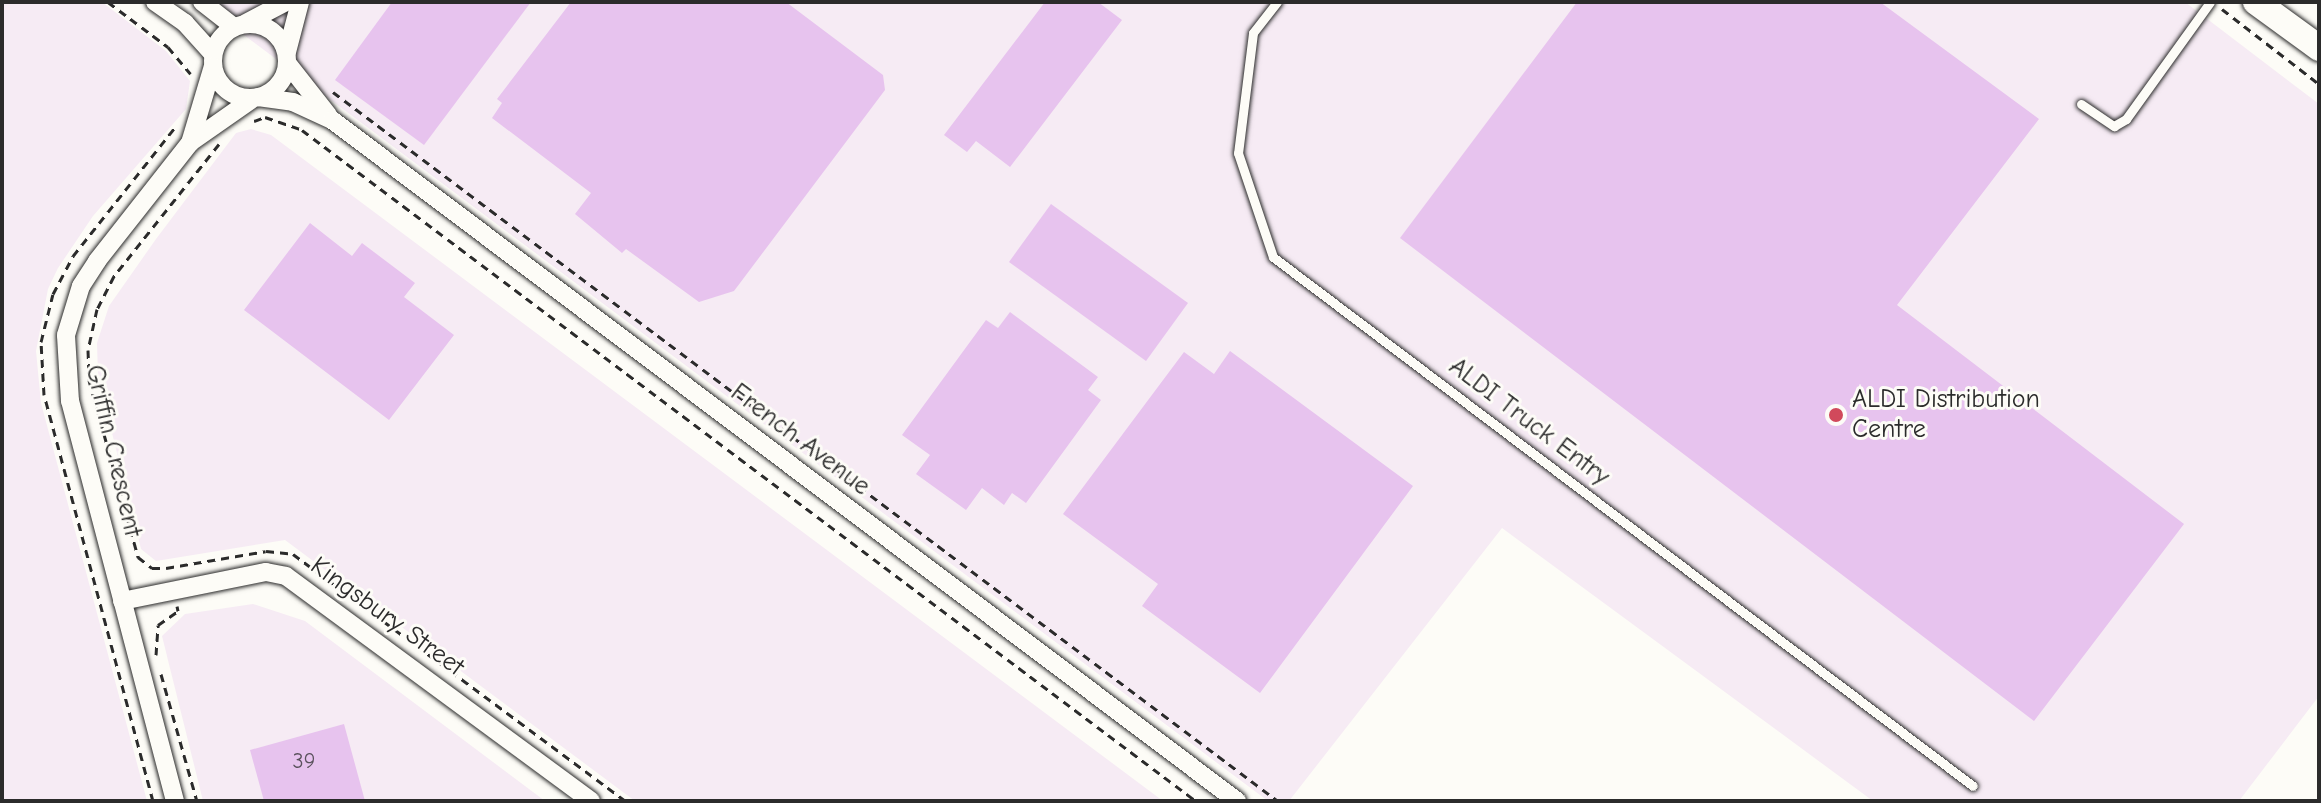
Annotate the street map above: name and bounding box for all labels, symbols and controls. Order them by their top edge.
street label: ALDI Truck Entry [1443,351,1615,493]
street label: Griffin Crescent [78,362,148,540]
street label: French Avenue [724,377,876,503]
place label: ALDI Distribution Centre [1852,384,2040,446]
marker: ALDI Distribution Centre [1827,406,1845,424]
street label: Kingsbury Street [304,551,470,683]
house number: 39 [293,749,315,775]

